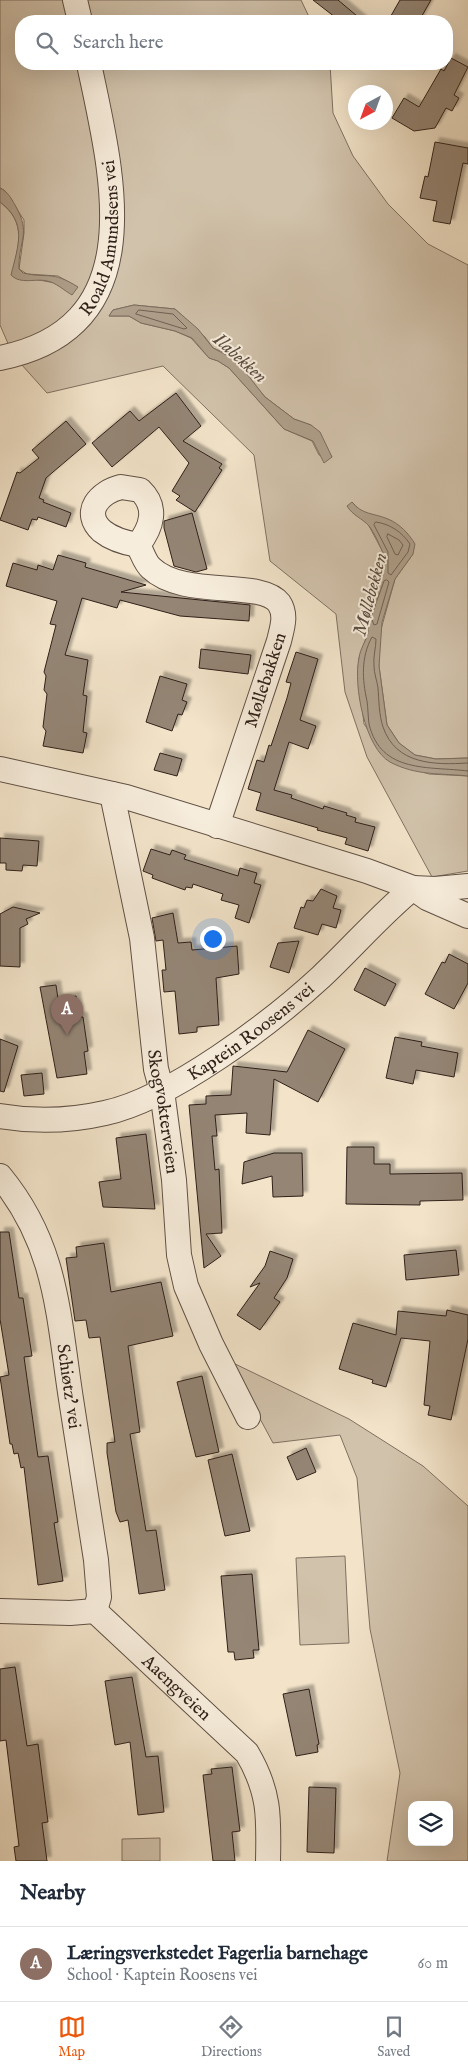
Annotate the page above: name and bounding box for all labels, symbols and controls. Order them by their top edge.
search box [15,15,453,70]
icon: search [33,29,61,57]
text: Search here [73,31,164,55]
north arrow [348,85,393,130]
street label: Roald Amundsens vei [75,158,125,321]
water label: Ilabekken [207,327,272,389]
water label: Møllebekken [348,550,394,639]
street label: Møllebakken [240,630,293,731]
your location [200,926,226,952]
street label: Kaptein Roosens vei [184,978,320,1087]
pin: A [51,994,83,1035]
street label: Skogvokterveien [141,1048,183,1175]
street label: Schiøtz' vei [50,1343,85,1431]
street label: Aaengveien [136,1650,216,1727]
map controls [408,1801,453,1846]
button: layers [408,1801,453,1846]
text: Nearby [20,1880,85,1907]
text: Læringsverkstedet Fagerlia barnehage [67,1942,368,1966]
text: A [31,1954,41,1974]
text: 60 m [418,1954,448,1974]
text: School · Kaptein Roosens vei [67,1966,258,1986]
tab: Map [58,2013,86,2061]
tab: Directions [201,2013,262,2061]
tab: Saved [377,2013,410,2061]

